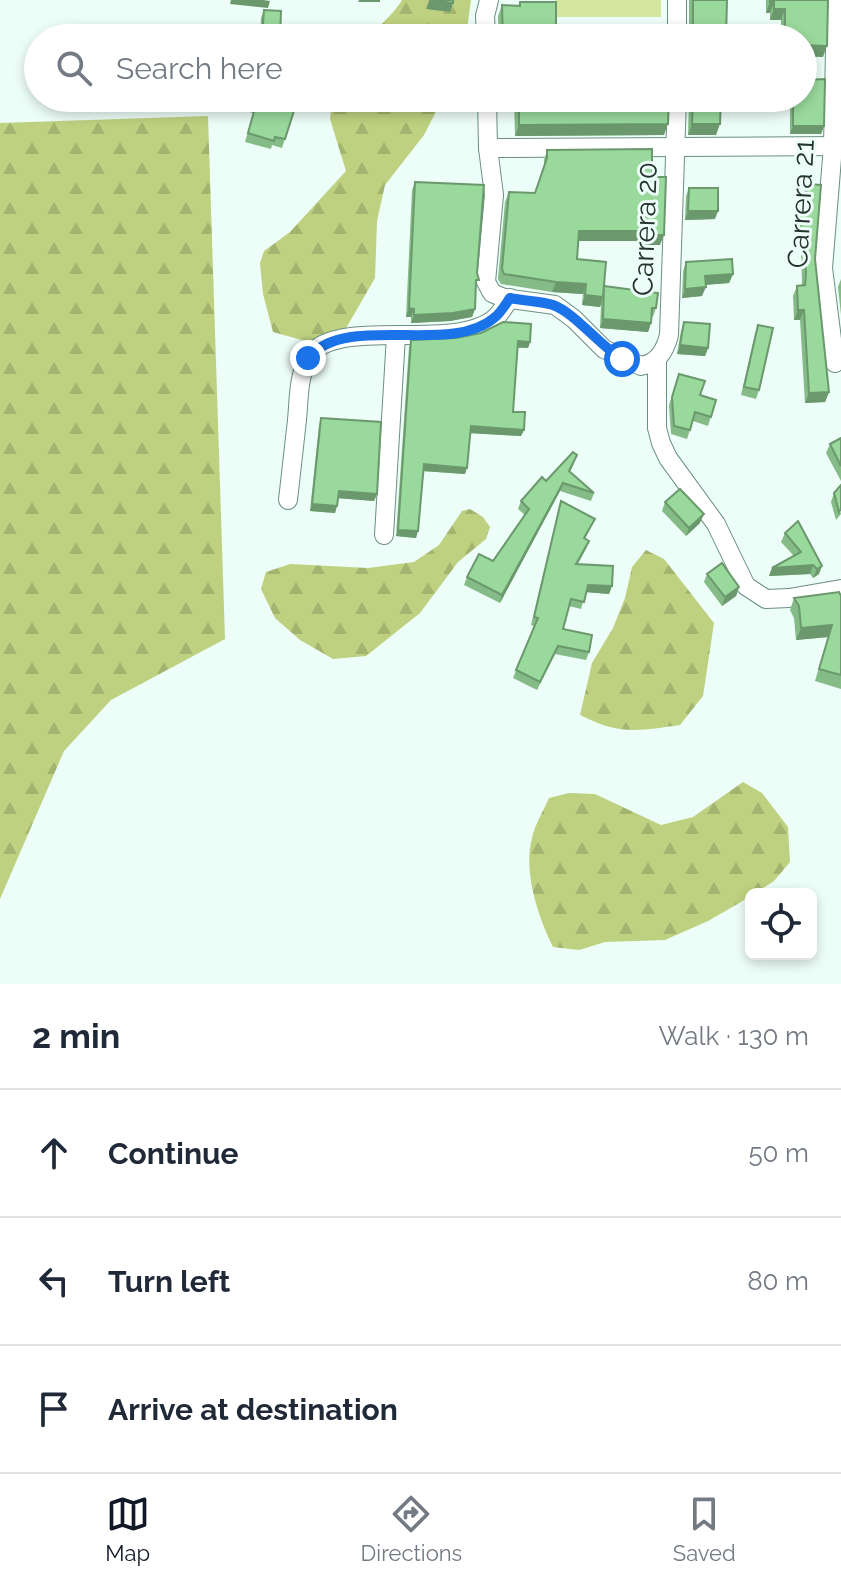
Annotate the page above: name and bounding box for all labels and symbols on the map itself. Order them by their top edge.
street label: Carrera 21 [781,139,821,269]
street label: Carrera 20 [626,161,664,297]
route end [290,340,326,376]
route start [604,341,640,377]

